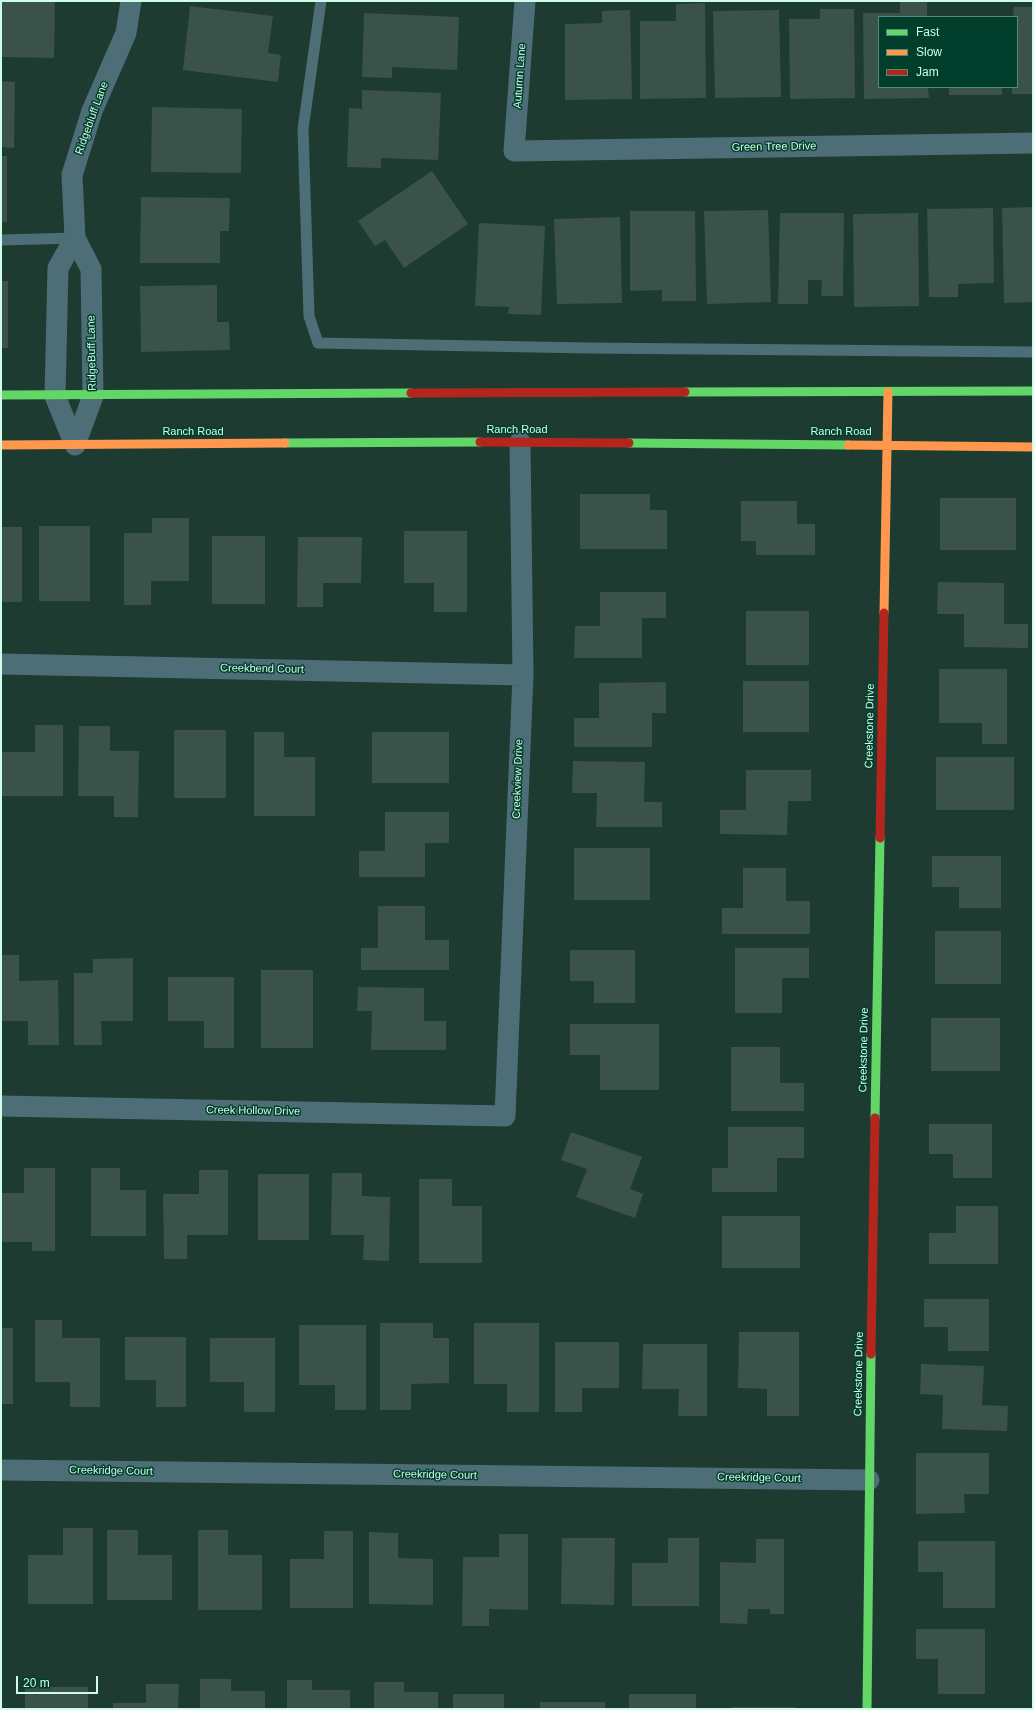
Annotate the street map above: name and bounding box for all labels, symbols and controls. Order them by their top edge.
legend [878,16,1018,88]
text: Fast [916,25,939,39]
street label: Autumn Lane [511,43,529,109]
text: Slow [916,45,942,59]
text: Jam [916,65,939,79]
street label: Ridgebluff Lane [73,80,111,156]
street label: Green Tree Drive [732,140,816,154]
street label: RidgeBuff Lane [85,315,99,391]
street label: Ranch Road [486,423,548,437]
street label: Ranch Road [162,425,224,439]
street label: Ranch Road [810,425,872,439]
street label: Creekbend Court [220,662,304,676]
street label: Creekstone Drive [863,683,877,769]
street label: Creekview Drive [510,739,526,819]
street label: Creekstone Drive [857,1007,871,1093]
street label: Creek Hollow Drive [206,1104,300,1118]
street label: Creekstone Drive [852,1331,866,1417]
street label: Creekridge Court [69,1464,153,1478]
street label: Creekridge Court [393,1468,477,1482]
street label: Creekridge Court [717,1471,801,1485]
scale bar [18,1668,100,1694]
text: 20 m [23,1676,50,1690]

